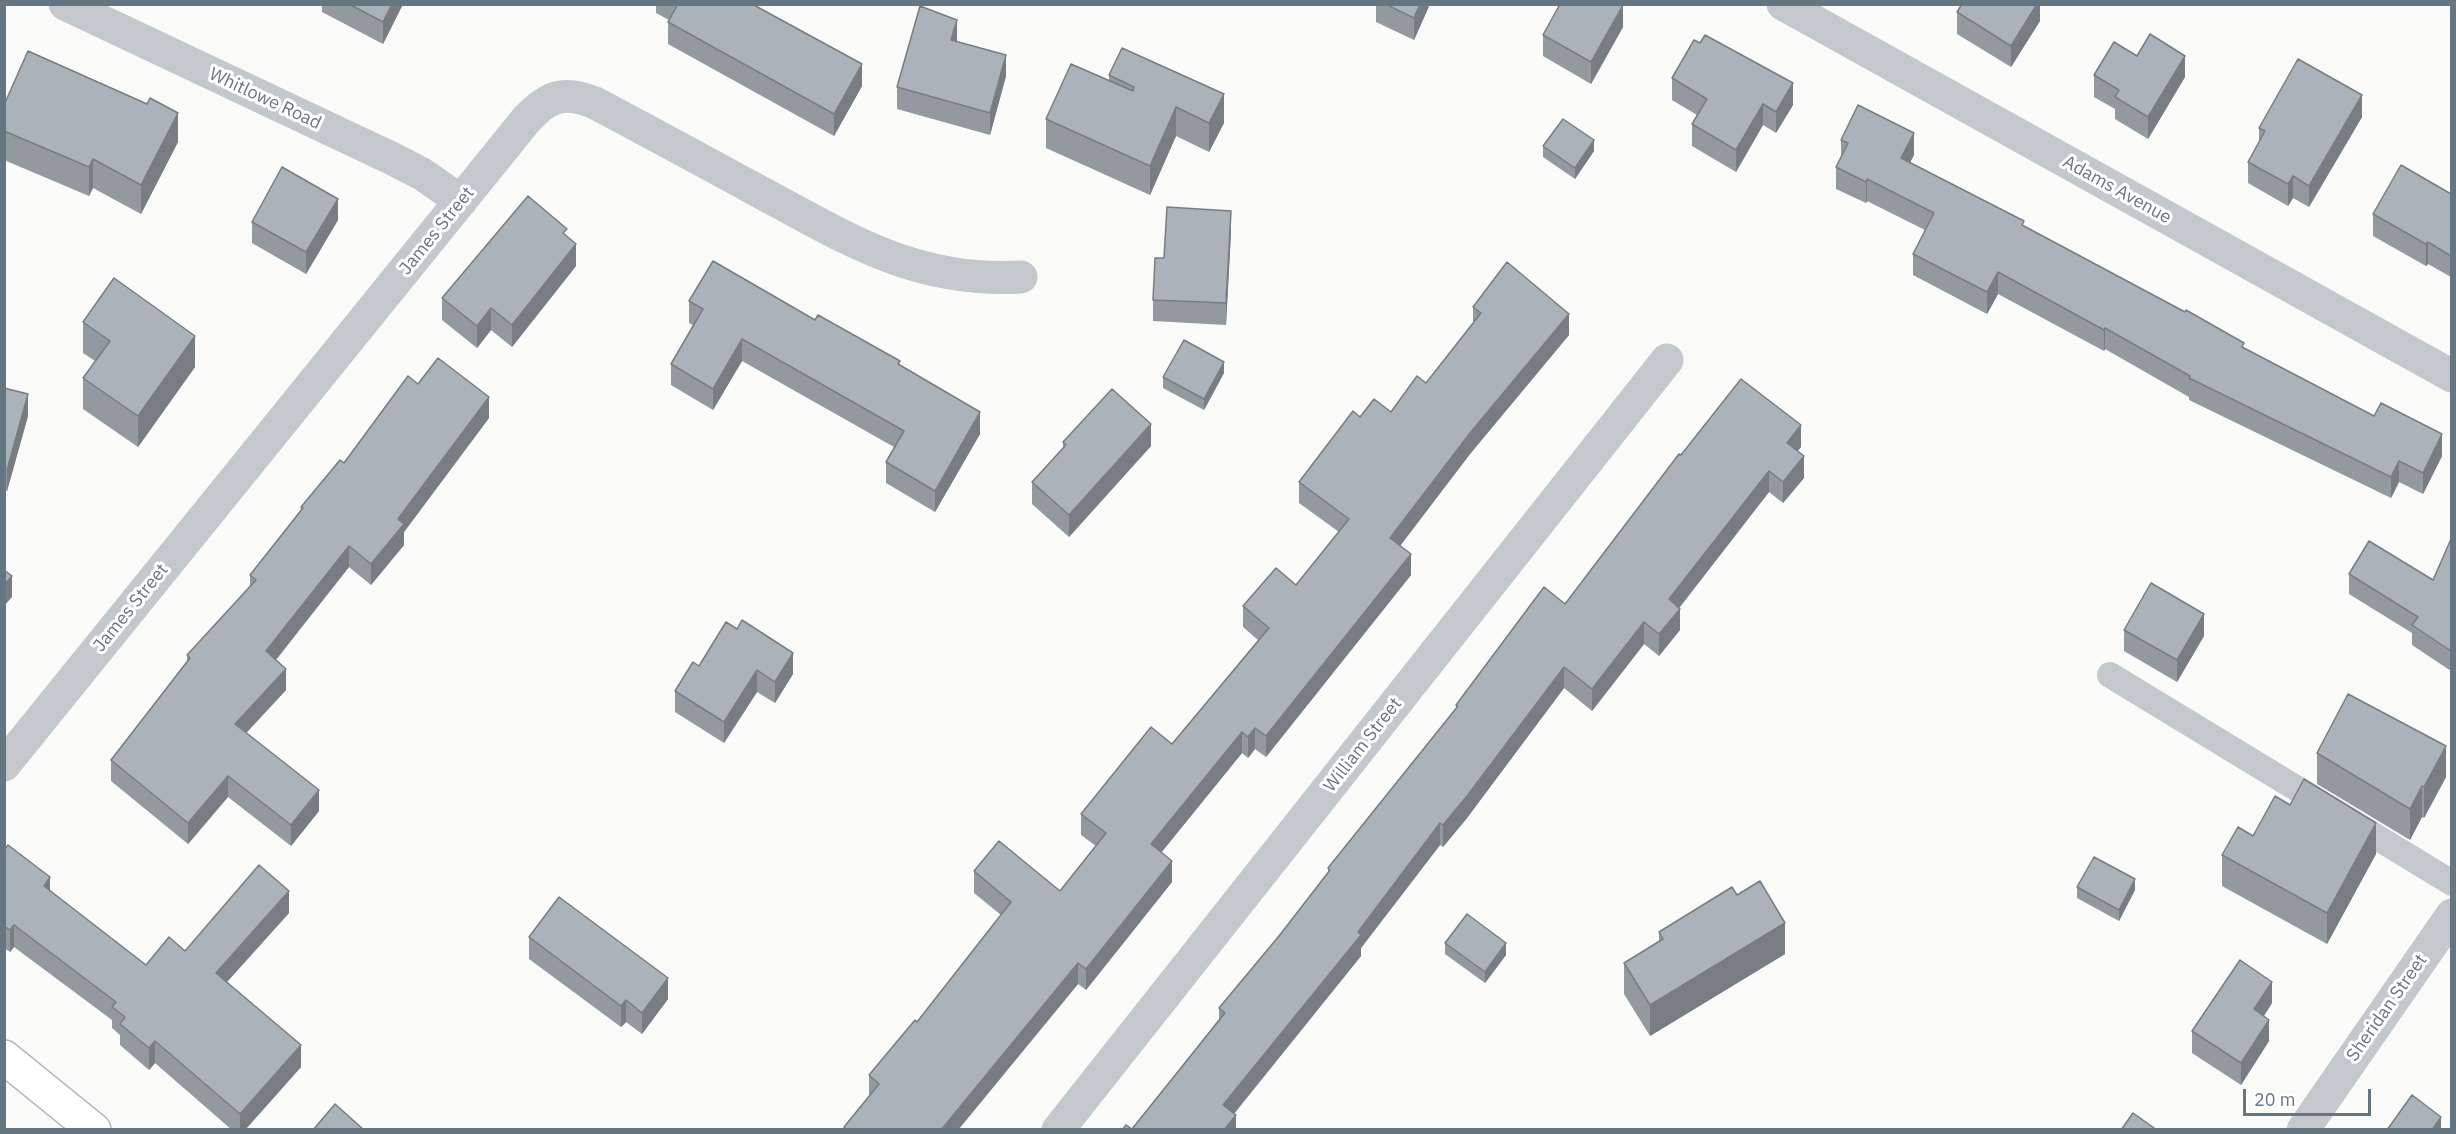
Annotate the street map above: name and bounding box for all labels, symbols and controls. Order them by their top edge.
street label: Whitlowe Road [206,64,324,134]
street label: Adams Avenue [2059,151,2175,229]
street label: James Street [395,183,479,279]
street label: James Street [89,560,173,656]
street label: William Street [1319,694,1407,796]
street label: Sheridan Street [2342,950,2432,1066]
scale bar [2246,1077,2374,1115]
text: 20 m [2254,1088,2296,1111]

